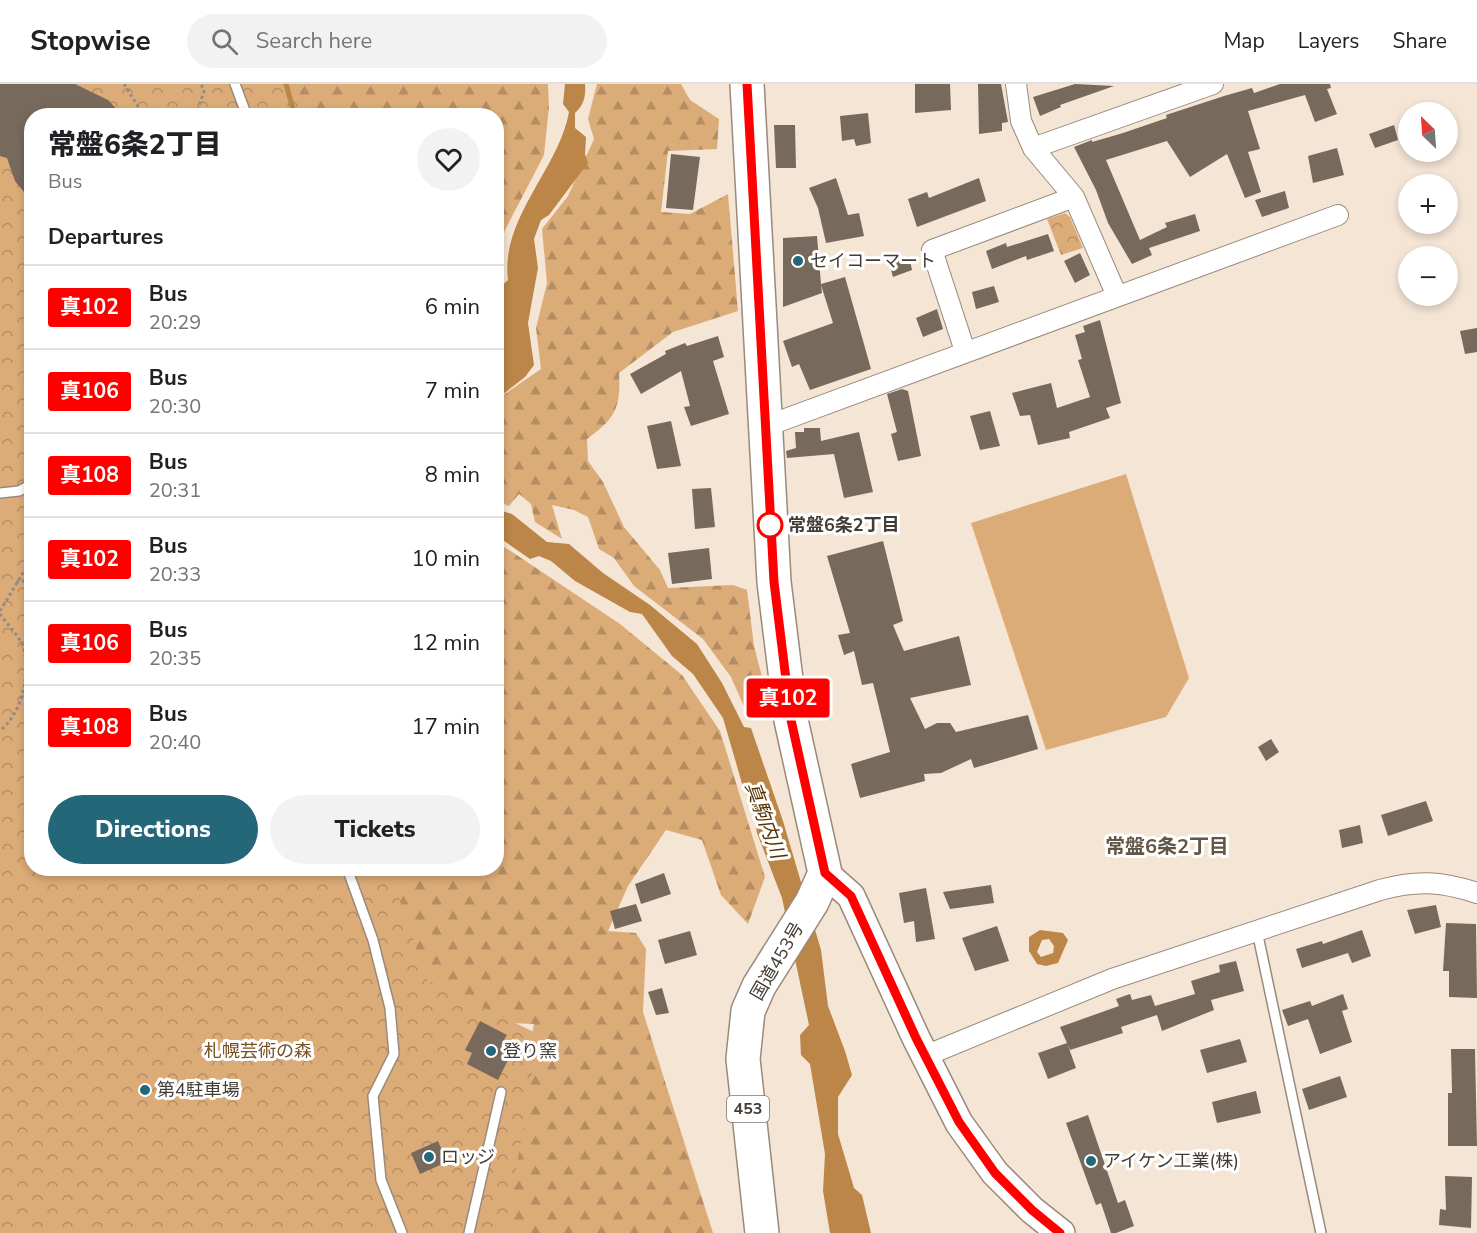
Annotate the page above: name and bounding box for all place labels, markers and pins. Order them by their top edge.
place label: セイコーマート [810,249,936,273]
marker: セイコーマート [791,254,805,268]
marker: 常盤6条2丁目 [757,512,783,538]
place label: 常盤6条2丁目 [788,513,900,537]
place label: 登り窯 [503,1039,557,1063]
marker: 登り窯 [484,1044,498,1058]
place label: 第4駐車場 [157,1078,240,1102]
marker: 第4駐車場 [138,1083,152,1097]
place label: ロッジ [441,1145,495,1169]
place label: アイケン工業(株) [1103,1149,1239,1173]
marker: ロッジ [422,1150,436,1164]
marker: アイケン工業(株) [1084,1154,1098,1168]

